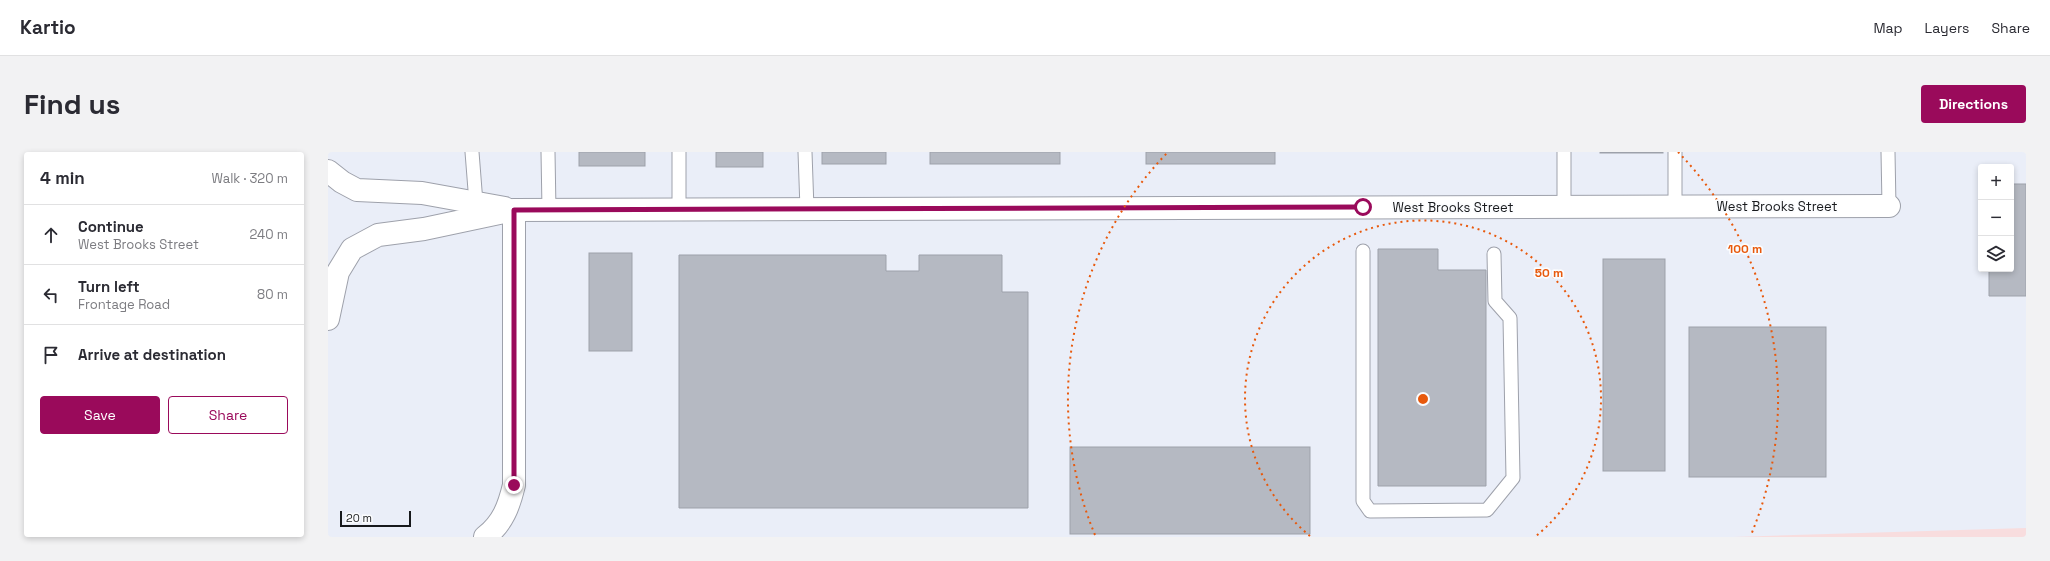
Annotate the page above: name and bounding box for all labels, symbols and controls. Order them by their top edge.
text: Kartio [20,15,76,40]
text: Map [1873,19,1903,37]
text: Layers [1925,19,1969,37]
text: Share [1991,19,2030,37]
button: Directions [1921,85,2026,123]
text: Find us [24,86,121,122]
map controls [1978,164,2014,272]
button: + [1978,164,2014,200]
text: 4 min [40,167,85,189]
text: Walk · 320 m [211,170,288,187]
route start [1354,198,1372,216]
street label: West Brooks Street [1717,198,1838,215]
street label: West Brooks Street [1393,199,1514,216]
button: − [1978,200,2014,236]
text: Continue [78,217,144,236]
icon: ahead [40,224,62,246]
text: 240 m [250,226,288,243]
text: West Brooks Street [78,236,199,253]
button: layers [1978,236,2014,272]
text: 100 m [1728,241,1762,257]
text: 50 m [1535,265,1563,281]
text: Turn left [78,277,140,296]
icon: left [40,284,62,306]
text: 80 m [257,286,288,303]
text: Frontage Road [78,296,170,313]
icon: arrive [40,344,62,366]
text: Arrive at destination [78,345,226,364]
centre of rings [1416,392,1430,406]
button: Save [40,396,160,434]
button: Share [168,396,288,434]
route end [505,476,523,494]
scale bar [340,509,411,528]
text: 20 m [346,511,372,525]

